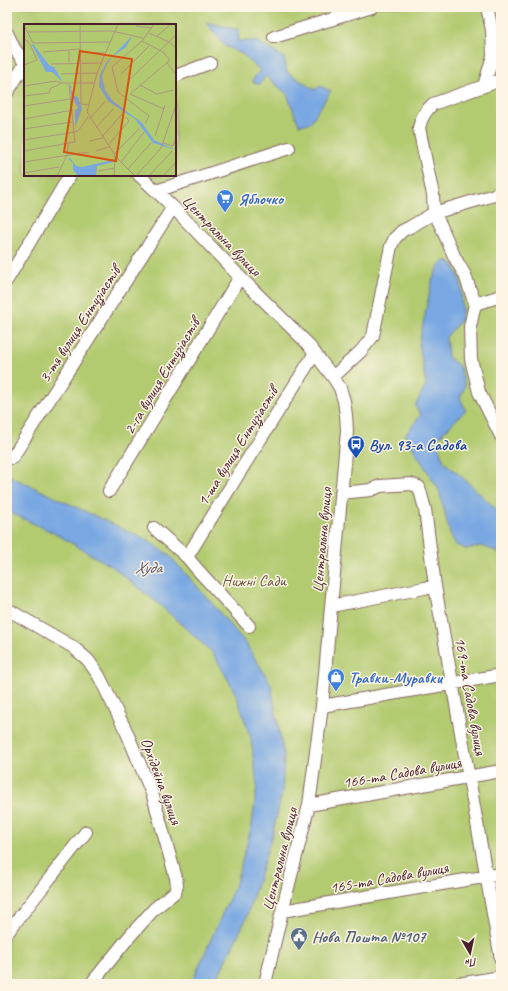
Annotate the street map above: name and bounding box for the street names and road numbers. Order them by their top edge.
street label: Центральна вулиця [177,191,266,282]
street label: 3-тя вулиця Ентузіастів [35,259,127,387]
street label: 2-га вулиця Ентузіастів [119,311,207,438]
street label: 1-ша вулиця Ентузіастів [193,380,285,510]
street label: Центральна вулиця [307,485,337,593]
street label: 169-та Садова вулиця [450,635,490,758]
street label: Орхідейна вулиця [136,735,186,829]
street label: 166-та Садова вулиця [341,753,464,793]
street label: Центральна вулиця [258,804,303,913]
street label: 165-та Садова вулиця [328,858,451,898]

